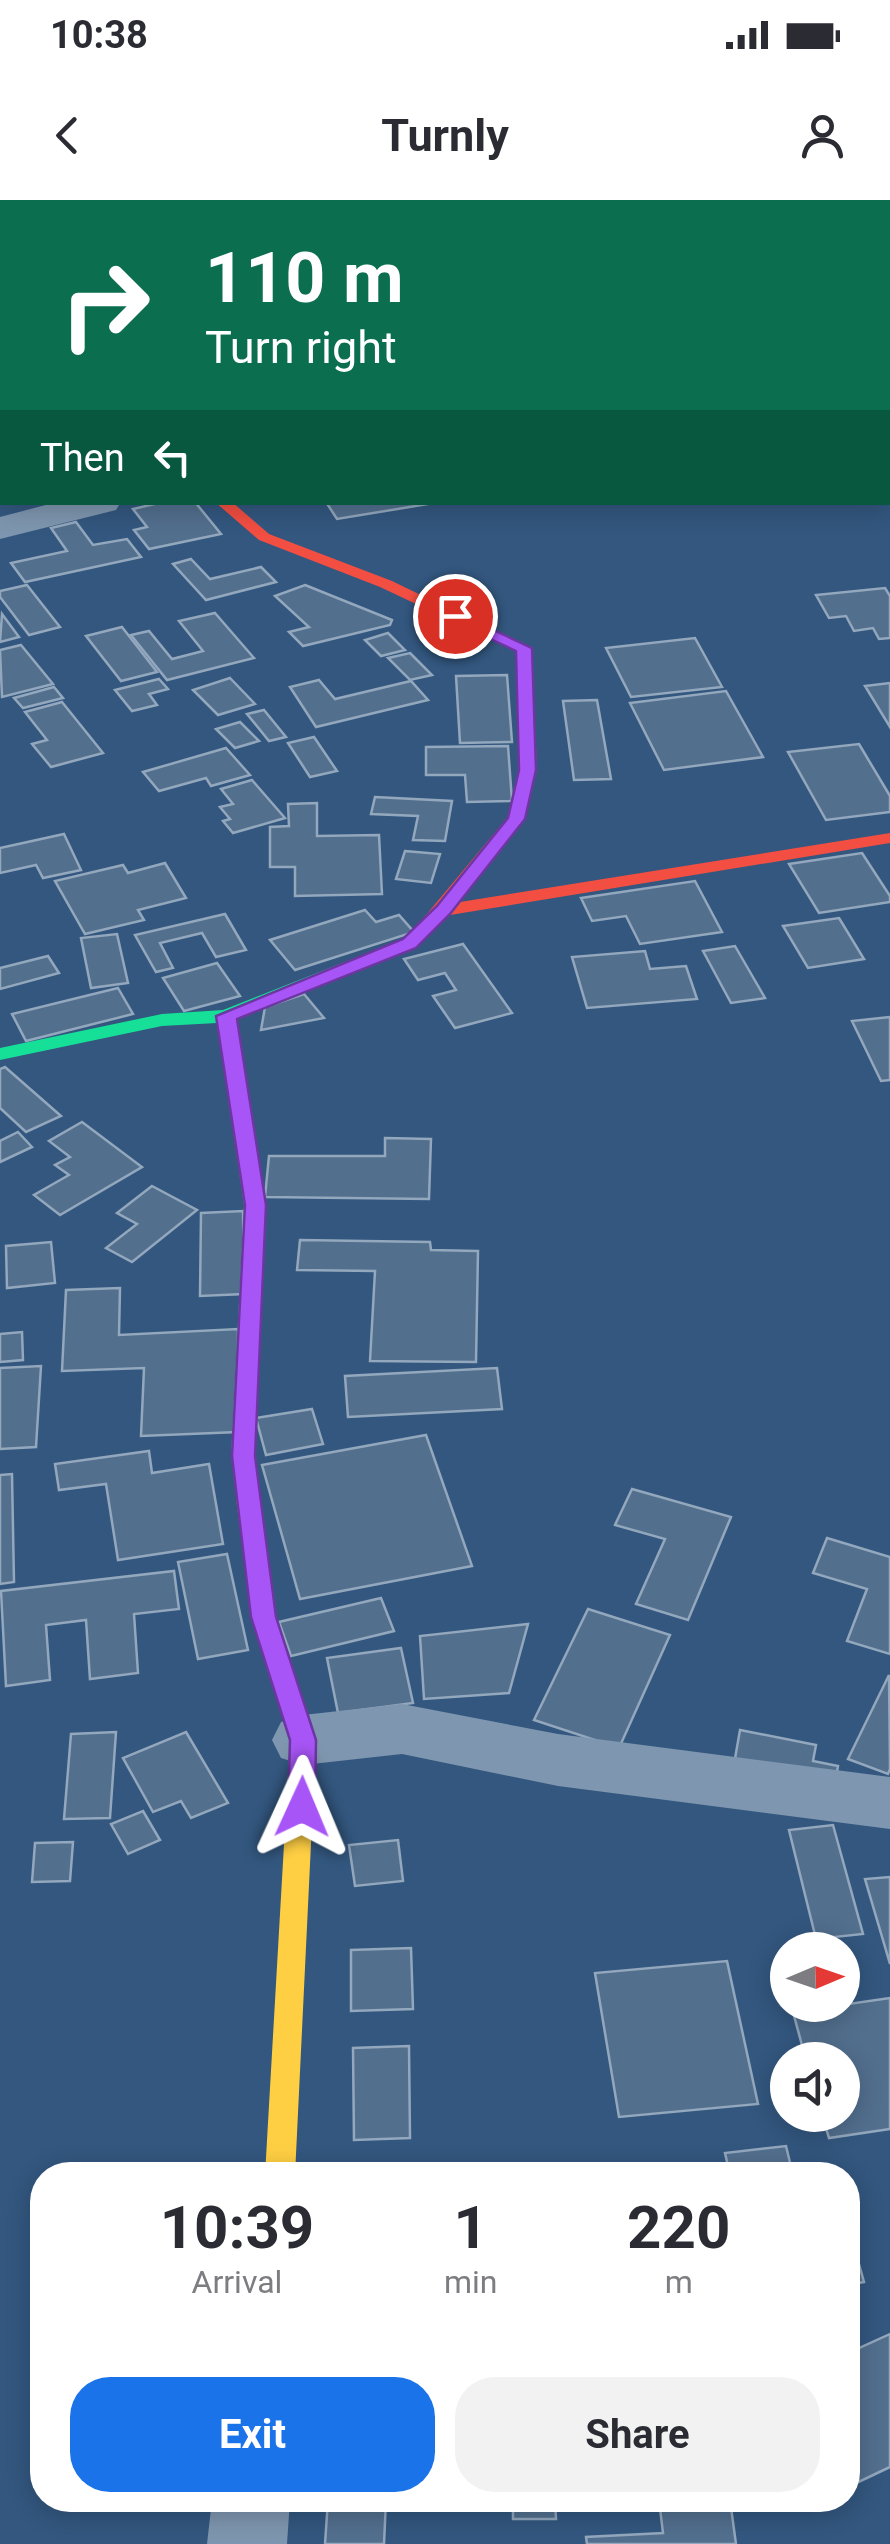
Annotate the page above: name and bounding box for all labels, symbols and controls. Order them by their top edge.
text: 10:38 [50,13,148,57]
icon: back [40,108,95,163]
icon: person [795,108,850,163]
text: Turnly [381,109,509,162]
text: 110 m [205,237,404,319]
icon: right [40,240,170,370]
text: Turn right [205,321,397,374]
icon: left [145,430,200,485]
text: Then [40,436,125,480]
pin [413,574,498,659]
icon: arrive [428,589,483,644]
position arrow [250,1755,354,1859]
north arrow [770,1932,860,2022]
map controls [770,1932,860,2132]
button: sound [770,2042,860,2132]
text: 10:39 [160,2192,314,2263]
text: 1 [453,2192,488,2263]
text: 220 [627,2192,730,2263]
text: Arrival [192,2263,282,2301]
text: min [444,2263,497,2301]
text: m [665,2263,693,2301]
button: Exit [70,2377,435,2492]
button: Share [455,2377,820,2492]

